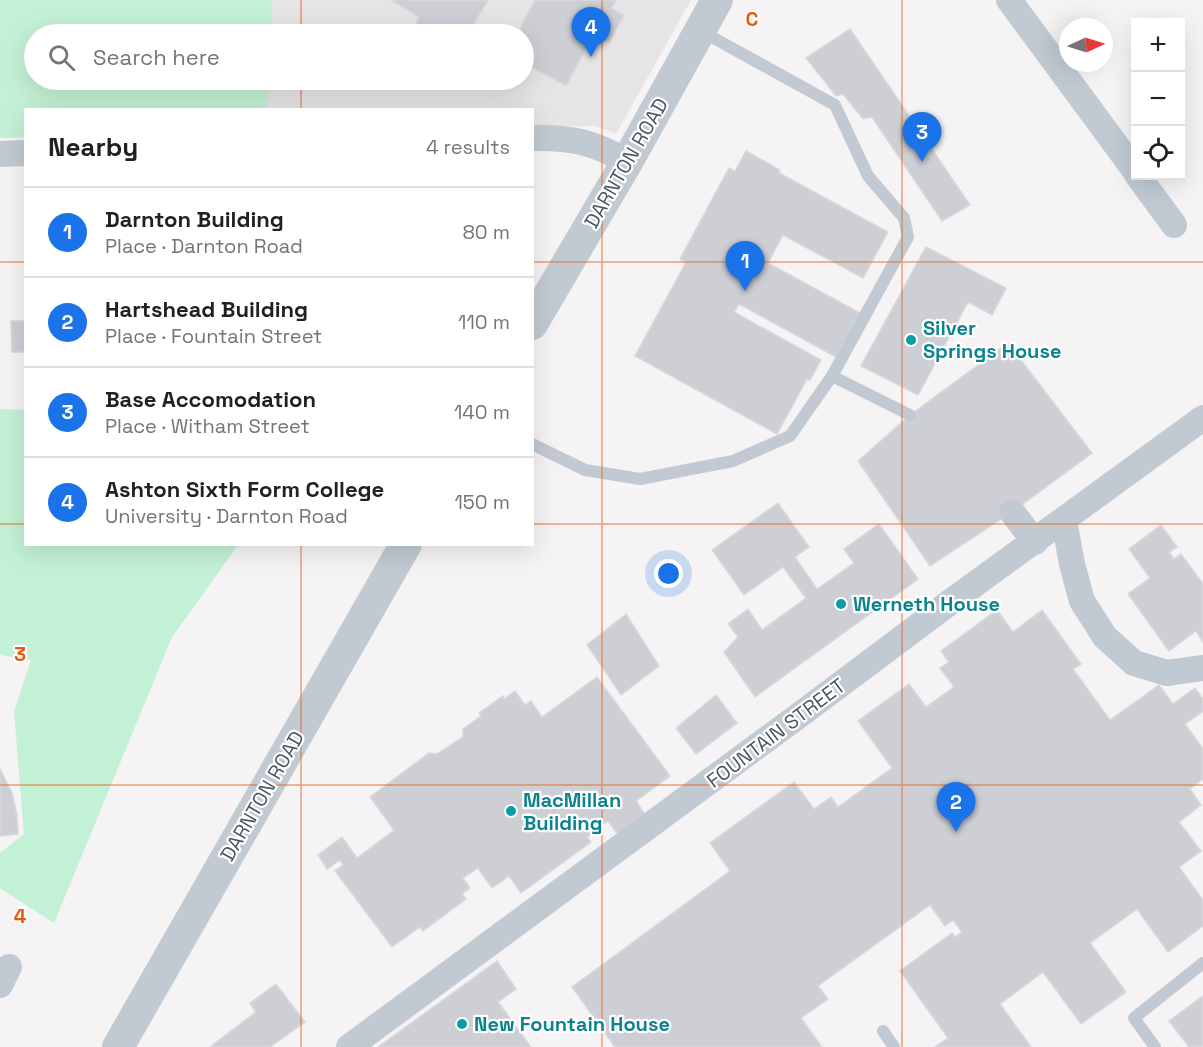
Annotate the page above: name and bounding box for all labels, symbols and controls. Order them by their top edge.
text: C [746,6,759,32]
pin: 4 [572,8,610,57]
north arrow [1059,18,1113,72]
map controls [1131,18,1185,180]
button: + [1131,18,1185,72]
search box [24,24,534,90]
icon: search [45,41,78,74]
text: Search here [93,43,220,71]
button: − [1131,72,1185,126]
street label: DARNTON ROAD [578,93,674,233]
pin: 3 [902,112,942,162]
button: locate [1131,126,1185,180]
text: Nearby [48,130,138,164]
text: 4 results [426,134,510,160]
text: Darnton Building [105,205,284,233]
text: 1 [63,219,72,245]
text: 80 m [462,219,510,245]
text: Place · Darnton Road [105,233,303,259]
pin: 1 [726,242,764,291]
text: Hartshead Building [105,295,308,323]
text: 2 [62,309,73,335]
text: 110 m [458,309,510,335]
place label: Silver Springs House [923,315,1061,364]
text: Place · Fountain Street [105,323,322,349]
marker: Silver Springs House [904,333,918,347]
text: Base Accomodation [105,385,316,413]
text: 3 [61,399,74,425]
text: 140 m [454,399,510,425]
text: Place · Witham Street [105,413,310,439]
text: Ashton Sixth Form College [105,475,384,503]
text: 4 [61,489,74,515]
text: 150 m [455,489,510,515]
text: University · Darnton Road [105,503,348,529]
your location [654,559,683,588]
place label: Werneth House [853,591,1000,617]
marker: Werneth House [834,597,848,611]
text: 3 [14,641,26,667]
street label: FOUNTAIN STREET [701,672,851,794]
street label: DARNTON ROAD [214,726,310,866]
pin: 2 [936,782,976,832]
place label: MacMillan Building [523,787,621,836]
marker: MacMillan Building [504,804,518,818]
text: 4 [14,903,27,929]
place label: New Fountain House [474,1011,670,1037]
marker: New Fountain House [455,1017,469,1031]

